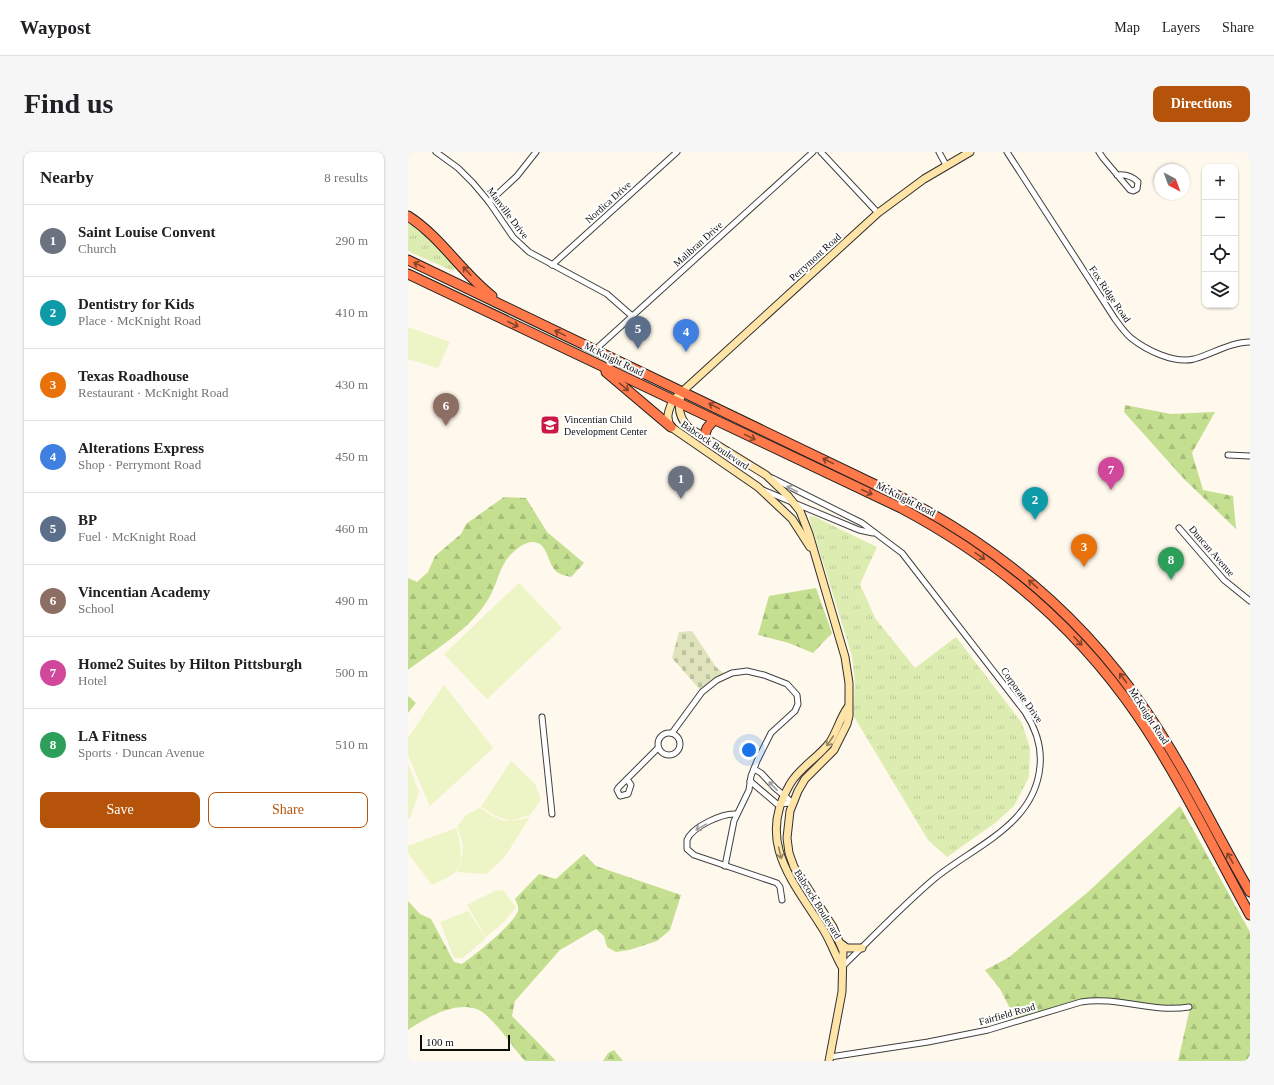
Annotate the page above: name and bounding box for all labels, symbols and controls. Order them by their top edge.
text: Waypost [20,17,91,38]
text: Map [1114,20,1140,35]
text: Layers [1162,20,1200,35]
text: Share [1222,20,1254,35]
button: Directions [1153,86,1250,122]
text: Find us [24,88,114,119]
north arrow [1154,164,1190,200]
map controls [1202,164,1238,308]
button: + [1202,164,1238,200]
text: Nearby [40,168,94,187]
text: 8 results [324,170,368,185]
street label: Nordica Drive [583,178,633,225]
street label: Manville Drive [485,185,531,241]
button: − [1202,200,1238,236]
street label: Malibran Drive [671,219,725,269]
text: Saint Louise Convent [78,224,216,240]
street label: Perrymont Road [787,231,843,283]
text: 1 [50,233,56,248]
text: 290 m [335,233,368,248]
button: locate [1202,236,1238,272]
text: Church [78,241,116,256]
one-way arrow [414,261,426,268]
street label: Fox Ridge Road [1087,264,1133,324]
one-way arrow [462,266,471,276]
button: layers [1202,272,1238,308]
text: Dentistry for Kids [78,296,194,312]
text: 2 [50,305,56,320]
text: 410 m [335,305,368,320]
text: Place · McKnight Road [78,313,201,328]
pin: 5 [625,316,651,349]
pin: 4 [673,319,699,352]
one-way arrow [507,321,519,328]
one-way arrow [555,329,567,336]
street label: McKnight Road [583,340,645,378]
text: Texas Roadhouse [78,368,189,384]
text: 3 [50,377,56,392]
text: 430 m [335,377,368,392]
one-way arrow [618,382,629,391]
text: Restaurant · McKnight Road [78,385,229,400]
pin: 6 [433,393,459,426]
one-way arrow [708,402,720,409]
school or university icon: Vincentian Child Development Center [539,414,561,436]
place label: Vincentian Child Development Center [564,414,648,437]
street label: Babcock Boulevard [679,418,751,472]
one-way arrow [743,434,755,441]
text: Alterations Express [78,440,204,456]
text: 4 [50,449,56,464]
text: 450 m [335,449,368,464]
text: Shop · Perrymont Road [78,457,201,472]
one-way arrow [822,457,834,464]
pin: 7 [1098,457,1124,490]
pin: 1 [668,466,694,499]
street label: McKnight Road [875,479,937,519]
one-way arrow [786,484,798,492]
pin: 2 [1022,487,1048,520]
one-way arrow [861,489,873,496]
text: BP [78,512,97,528]
text: 5 [50,521,56,536]
text: 460 m [335,521,368,536]
street label: Duncan Avenue [1187,523,1237,579]
text: Fuel · McKnight Road [78,529,196,544]
pin: 3 [1071,534,1097,567]
pin: 8 [1158,547,1184,580]
one-way arrow [975,552,986,560]
one-way arrow [1028,580,1039,589]
text: Vincentian Academy [78,584,210,600]
text: 6 [50,593,56,608]
text: 490 m [335,593,368,608]
text: School [78,601,114,616]
one-way arrow [1073,636,1083,646]
text: Home2 Suites by Hilton Pittsburgh [78,656,302,672]
text: 7 [50,665,56,680]
text: 500 m [335,665,368,680]
street label: Corporate Drive [999,665,1046,725]
text: Hotel [78,673,107,688]
one-way arrow [1118,673,1127,684]
street label: McKnight Road [1127,686,1171,746]
text: LA Fitness [78,728,147,744]
one-way arrow [826,735,834,746]
text: 8 [50,737,56,752]
text: 510 m [335,737,368,752]
your location [739,740,759,760]
text: Sports · Duncan Avenue [78,745,204,760]
one-way arrow [768,781,778,791]
button: Save [40,792,200,828]
button: Share [208,792,368,828]
one-way arrow [695,824,707,831]
one-way arrow [776,846,784,859]
one-way arrow [1226,852,1234,864]
street label: Babcock Boulevard [792,868,844,940]
street label: Fairfield Road [978,1001,1036,1027]
scale bar [420,1033,510,1052]
text: 100 m [426,1036,454,1048]

